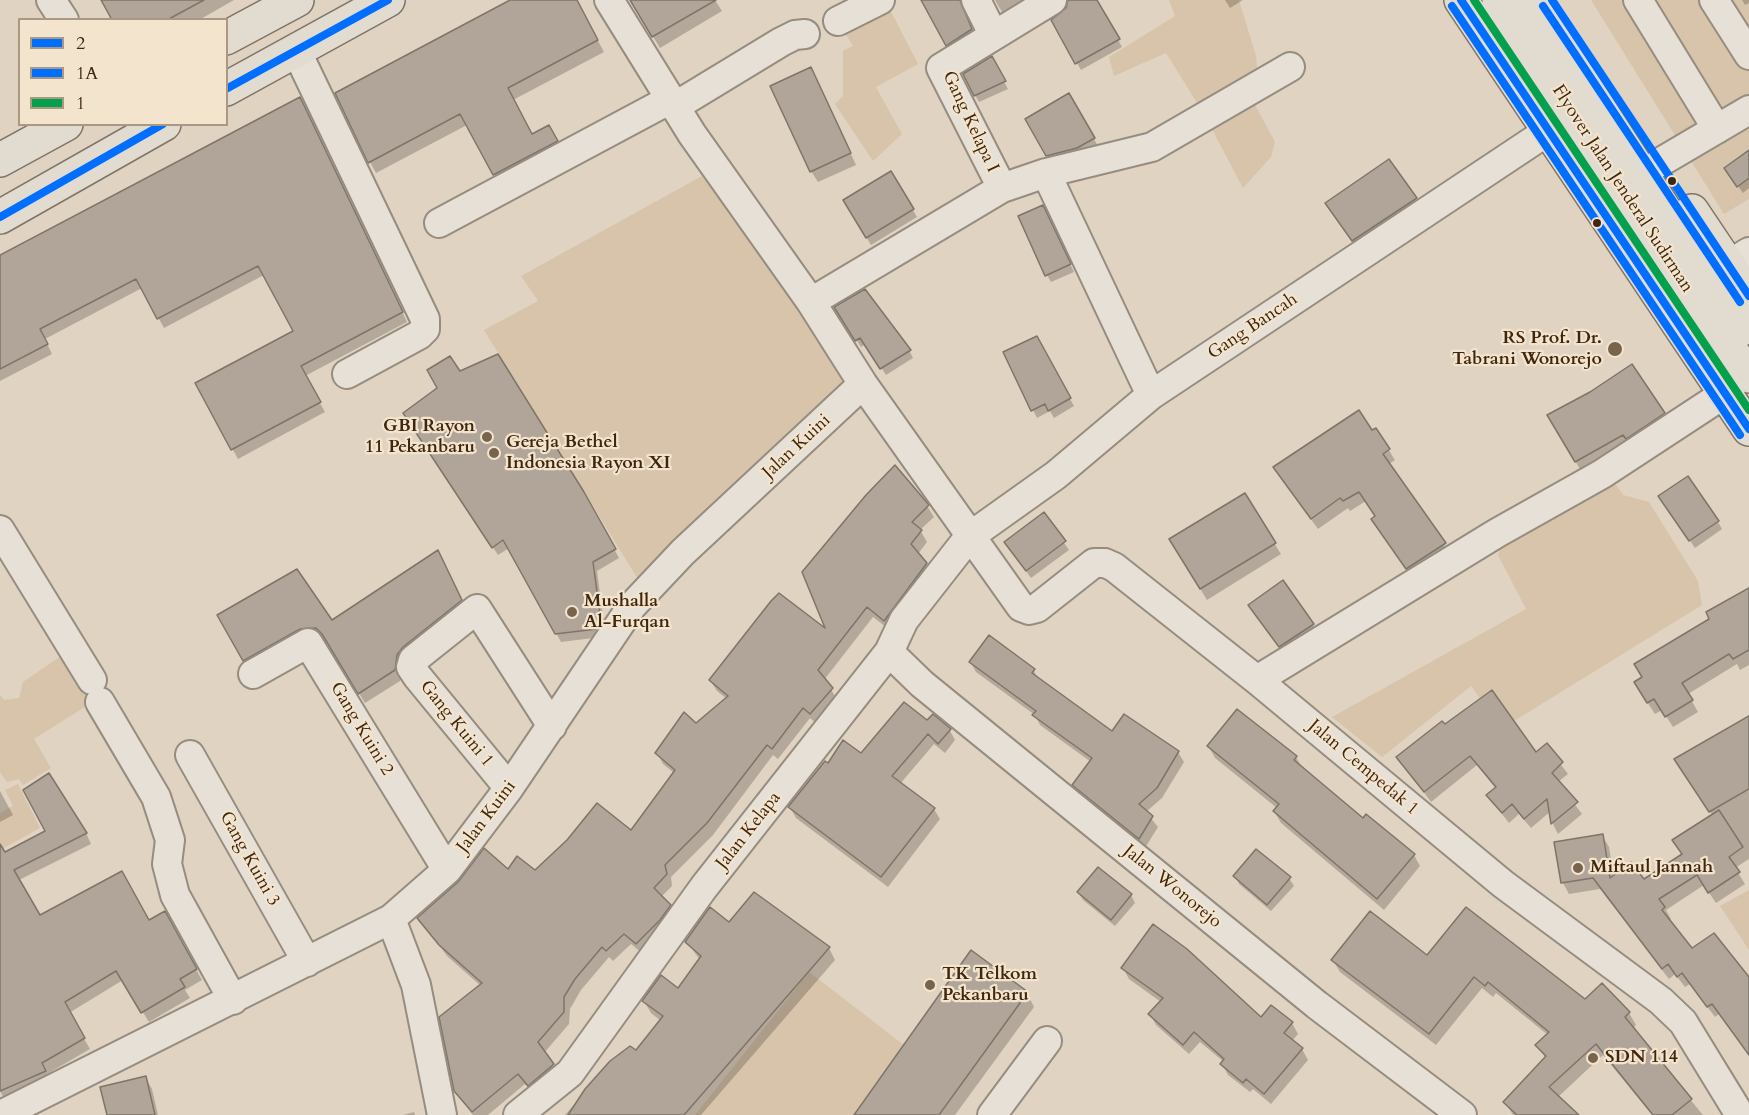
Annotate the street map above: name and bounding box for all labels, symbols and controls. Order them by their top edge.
legend [18,18,228,126]
text: 2 [76,31,85,56]
text: 1A [76,61,98,86]
street label: Gang Kelapa I [937,68,1003,176]
street label: Flyover Jalan Jenderal Sudirman [1547,81,1697,297]
text: 1 [76,91,85,116]
unlabelled marker [1666,175,1678,187]
unlabelled marker [1591,217,1603,229]
street label: Gang Bancah [1204,289,1302,365]
place label: RS Prof. Dr. Tabrani Wonorejo [1452,328,1602,370]
marker: RS Prof. Dr. Tabrani Wonorejo [1606,340,1624,358]
street label: Jalan Kuini [759,410,835,484]
place label: GBI Rayon 11 Pekanbaru [365,416,475,458]
marker: GBI Rayon 11 Pekanbaru [480,430,494,444]
place label: Gereja Bethel Indonesia Rayon XI [506,432,671,474]
marker: Gereja Bethel Indonesia Rayon XI [487,446,501,460]
place label: Mushalla Al-Furqan [584,591,670,634]
marker: Mushalla Al-Furqan [565,605,579,619]
street label: Gang Kuini 1 [415,676,497,772]
street label: Gang Kuini 2 [325,678,397,780]
street label: Jalan Cempedak 1 [1303,716,1423,820]
street label: Jalan Kuini [453,777,521,857]
street label: Jalan Kelapa [712,788,786,874]
street label: Gang Kuini 3 [214,808,284,910]
street label: Jalan Wonorejo [1118,841,1226,933]
place label: Miftaul Jannah [1590,857,1713,879]
marker: Miftaul Jannah [1571,861,1585,875]
place label: TK Telkom Pekanbaru [942,964,1037,1006]
marker: TK Telkom Pekanbaru [923,978,937,992]
place label: SDN 114 [1605,1047,1678,1069]
marker: SDN 114 [1586,1051,1600,1065]

